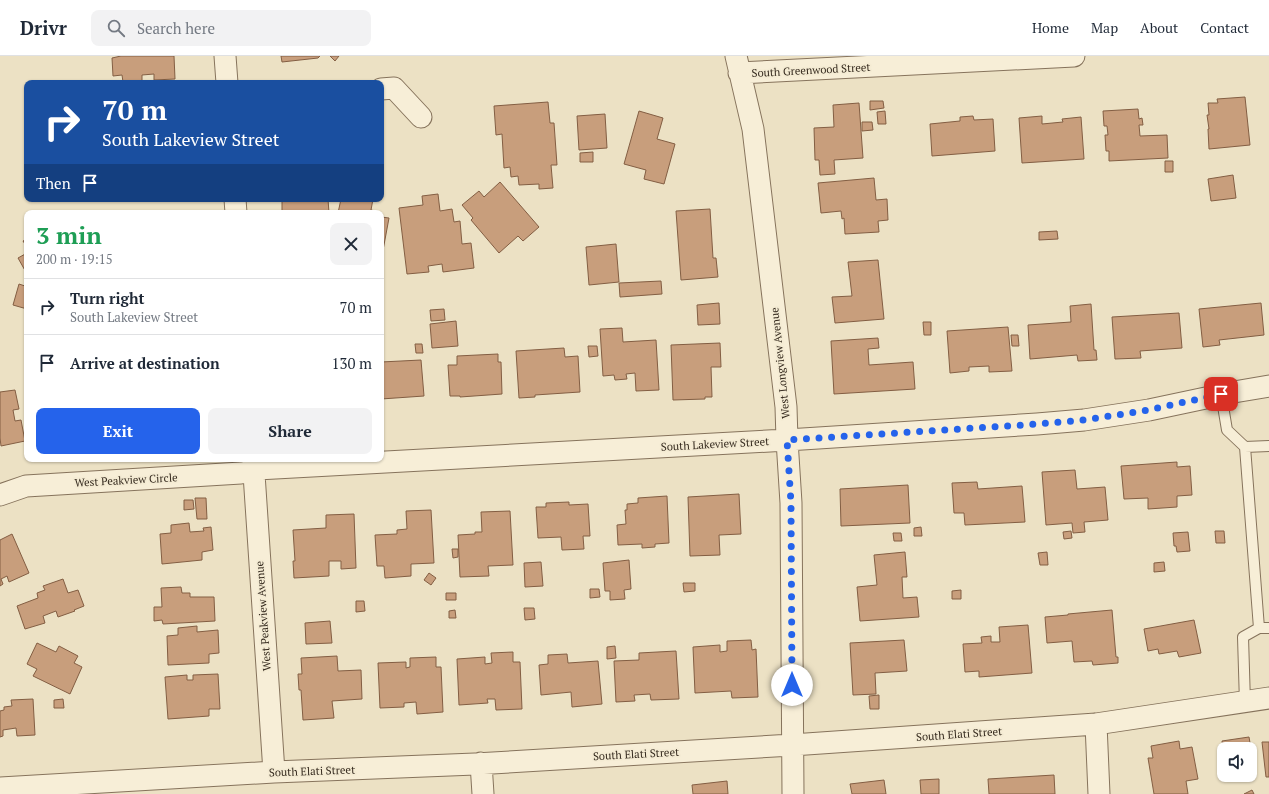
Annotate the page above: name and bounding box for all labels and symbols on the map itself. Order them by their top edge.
street label: South Greenwood Street [751,60,871,80]
street label: West Longview Avenue [767,306,793,419]
pin [1204,377,1238,411]
street label: South Lakeview Street [660,434,770,454]
street label: West Peakview Circle [74,470,178,490]
street label: West Peakview Avenue [252,560,274,672]
position arrow [771,664,813,706]
street label: South Elati Street [916,724,1002,744]
street label: South Elati Street [593,745,679,763]
street label: South Elati Street [269,763,355,779]

